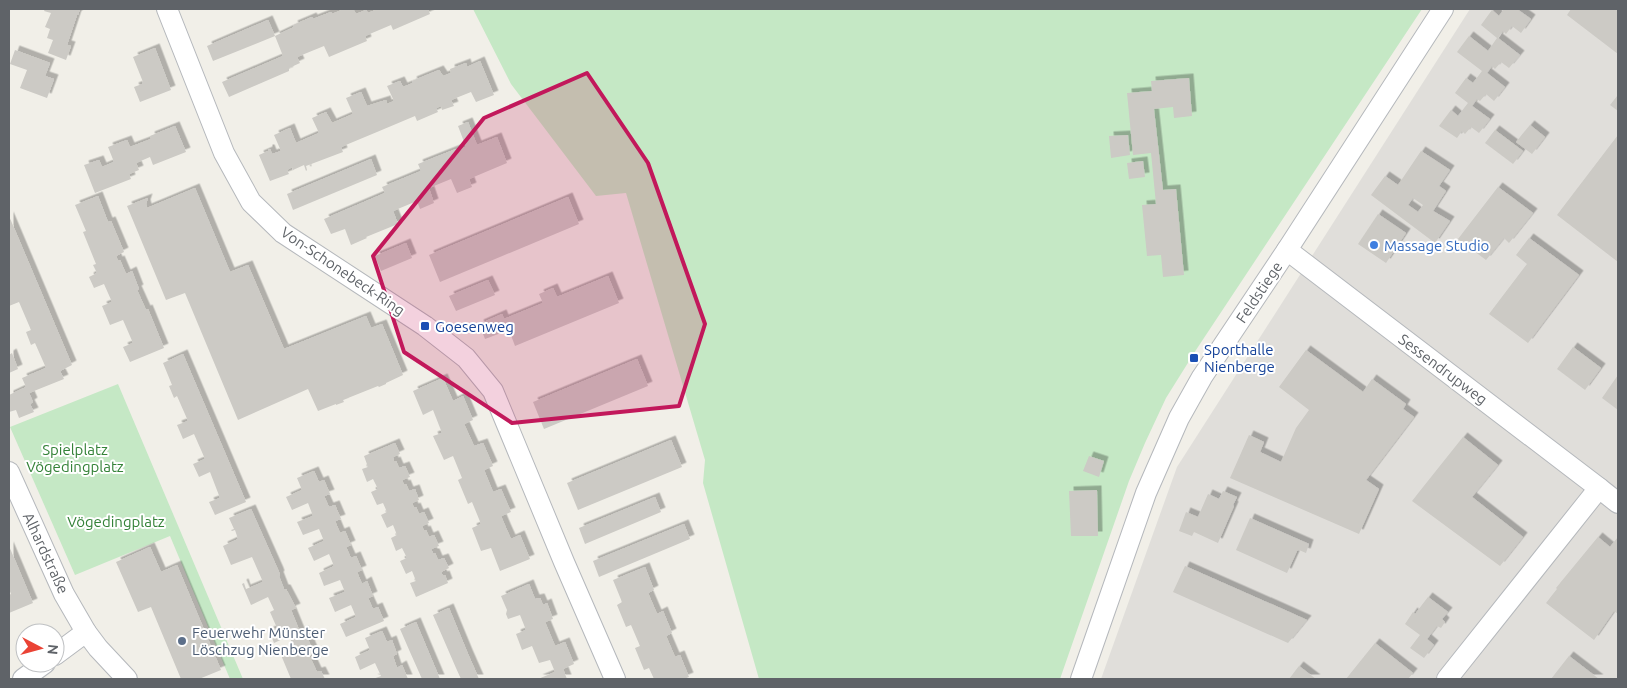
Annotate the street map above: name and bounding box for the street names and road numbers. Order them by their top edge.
street label: Von-Schonebeck-Ring [278,223,408,319]
street label: Feldstiege [1232,258,1286,326]
street label: Sessendrupweg [1395,330,1491,408]
street label: Alhardstraße [20,510,72,596]

